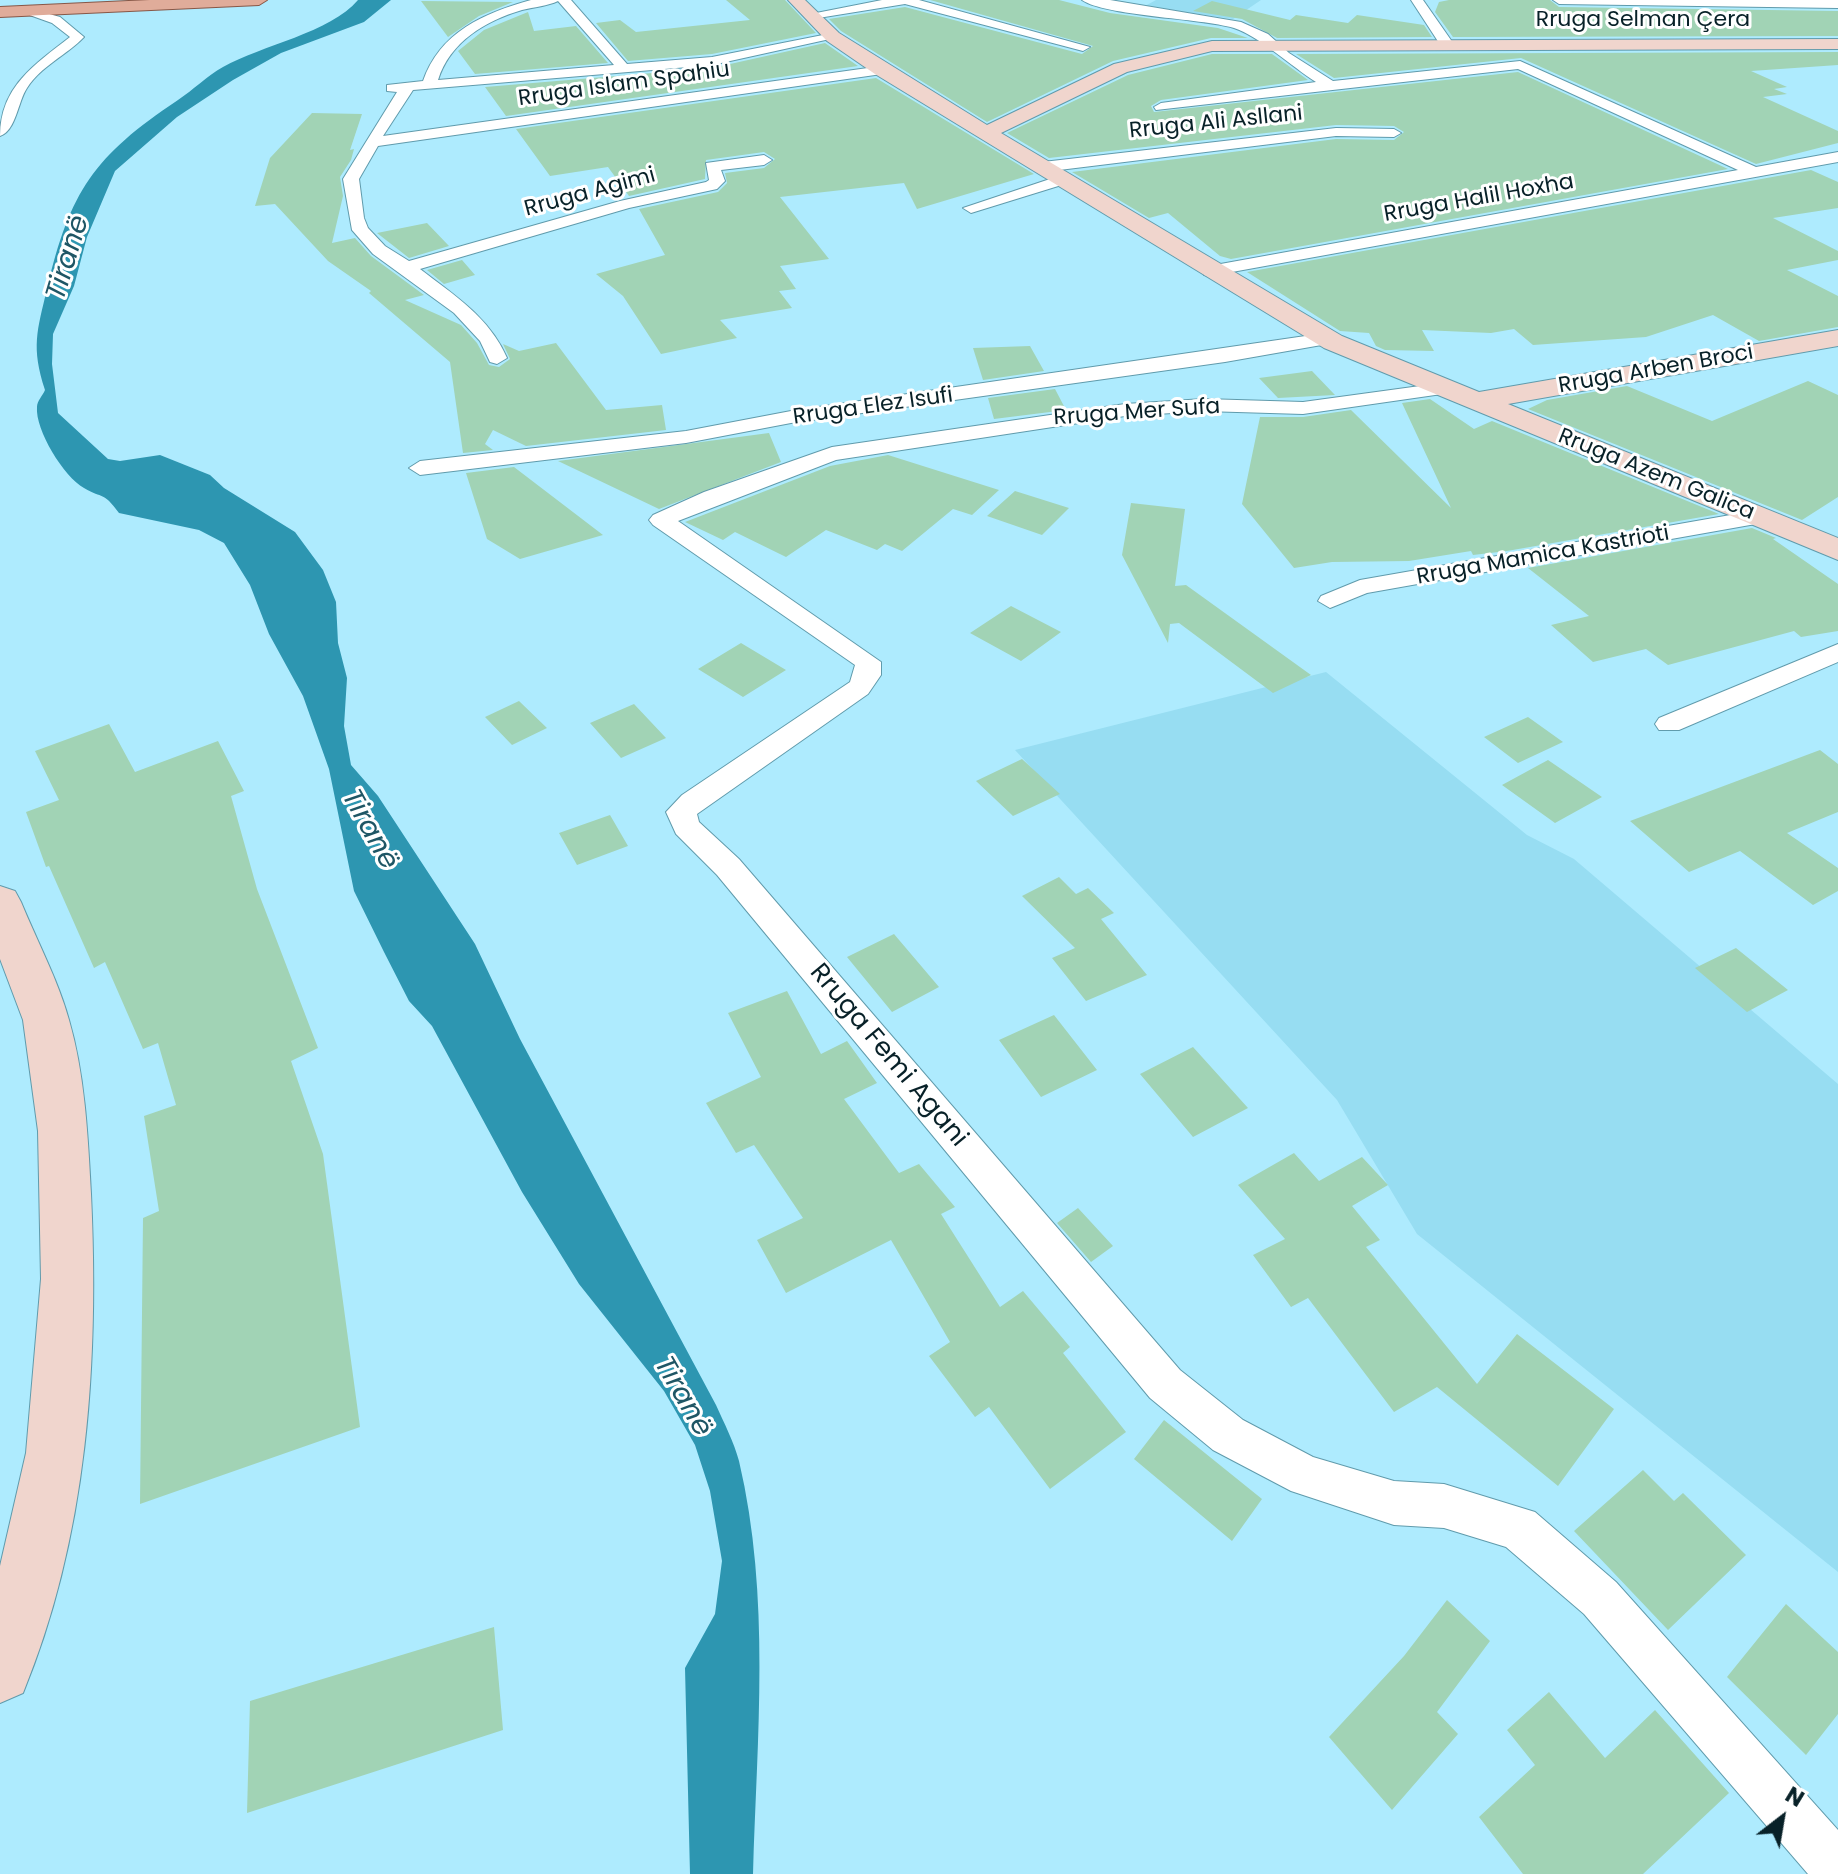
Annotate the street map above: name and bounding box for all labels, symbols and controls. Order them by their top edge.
street label: Rruga Selman Çera [1536,7,1750,33]
street label: Rruga Islam Spahiu [517,57,731,113]
street label: Rruga Ali Asllani [1128,101,1304,145]
street label: Rruga Agimi [522,163,658,223]
street label: Rruga Halil Hoxha [1382,169,1576,229]
water label: Tiranë [40,212,98,304]
street label: Rruga Arben Broci [1557,340,1755,400]
street label: Rruga Elez Isufi [791,383,955,431]
street label: Rruga Mer Sufa [1053,394,1221,432]
street label: Rruga Azem Galica [1554,424,1758,526]
street label: Rruga Mamica Kastrioti [1415,521,1671,591]
water label: Tiranë [333,784,405,876]
street label: Rruga Femi Agani [802,958,974,1154]
water label: Tiranë [646,1351,718,1443]
north arrow [1742,1778,1822,1858]
text: N [1780,1779,1810,1815]

